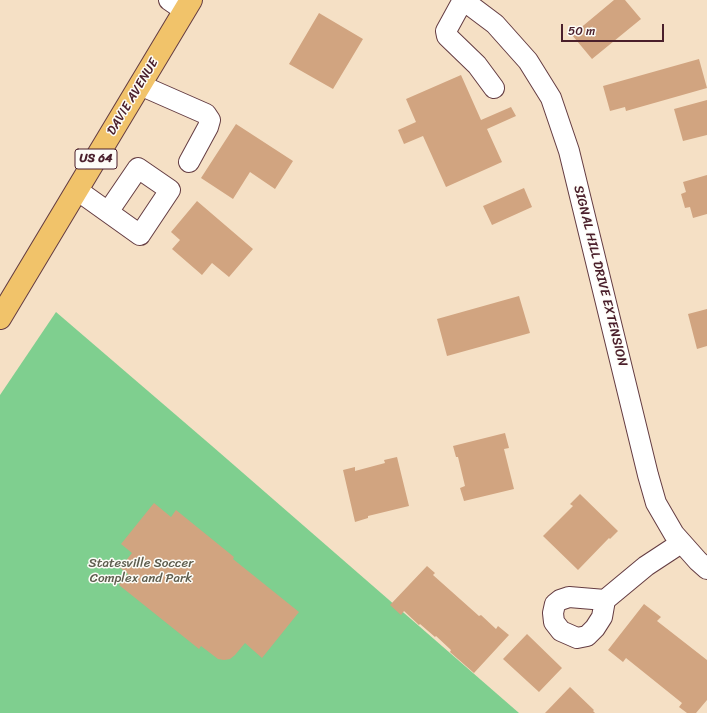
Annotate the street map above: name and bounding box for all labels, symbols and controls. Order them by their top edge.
scale bar [563,16,666,42]
text: 50 m [568,20,595,42]
street label: DAVIE AVENUE [104,56,162,138]
road number: US 64 [75,149,117,169]
street label: SIGNAL HILL DRIVE EXTENSION [570,184,630,368]
park label: Statesville Soccer Complex and Park [89,556,193,587]

